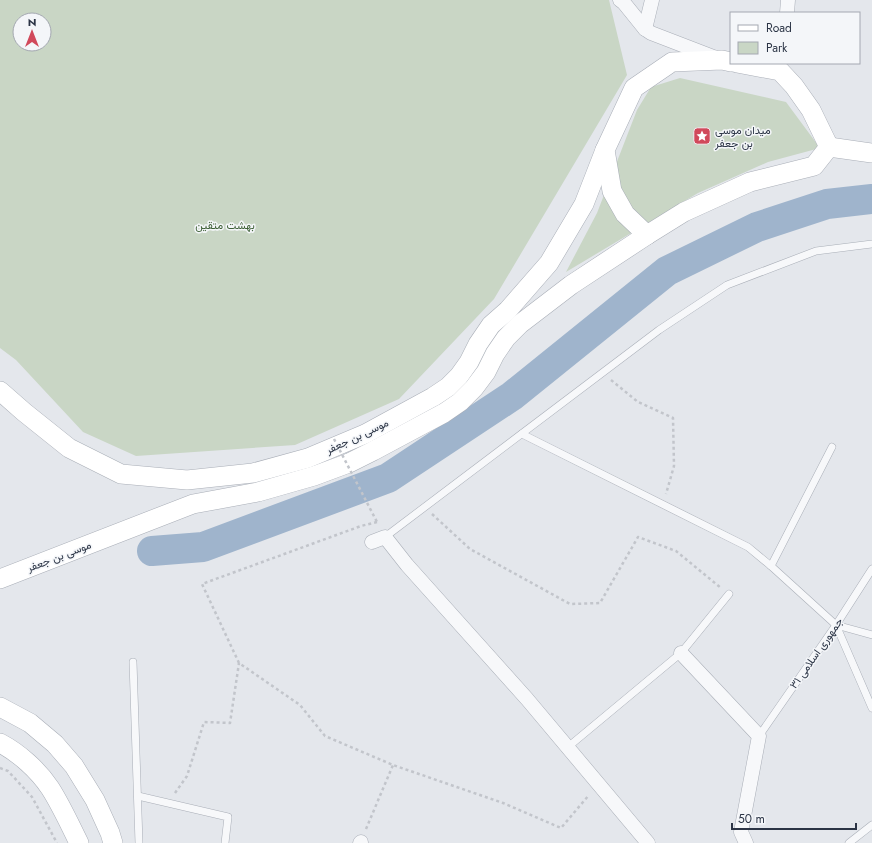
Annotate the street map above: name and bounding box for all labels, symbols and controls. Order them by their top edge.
north arrow [12,12,52,52]
legend [730,12,860,64]
text: N [28,14,36,30]
text: Road [766,19,792,37]
text: Park [766,39,788,57]
place label: میدان موسی بن جعفر [714,122,771,151]
place icon: میدان موسی بن جعفر [692,126,712,146]
park label: بهشت متقین [195,217,255,233]
street label: موسی بن جعفر [322,414,391,458]
street label: موسی بن جعفر [24,536,94,576]
street label: جمهوری اسلامی ۳۱ [785,614,847,692]
scale bar [732,805,856,831]
text: 50 m [738,810,765,828]

